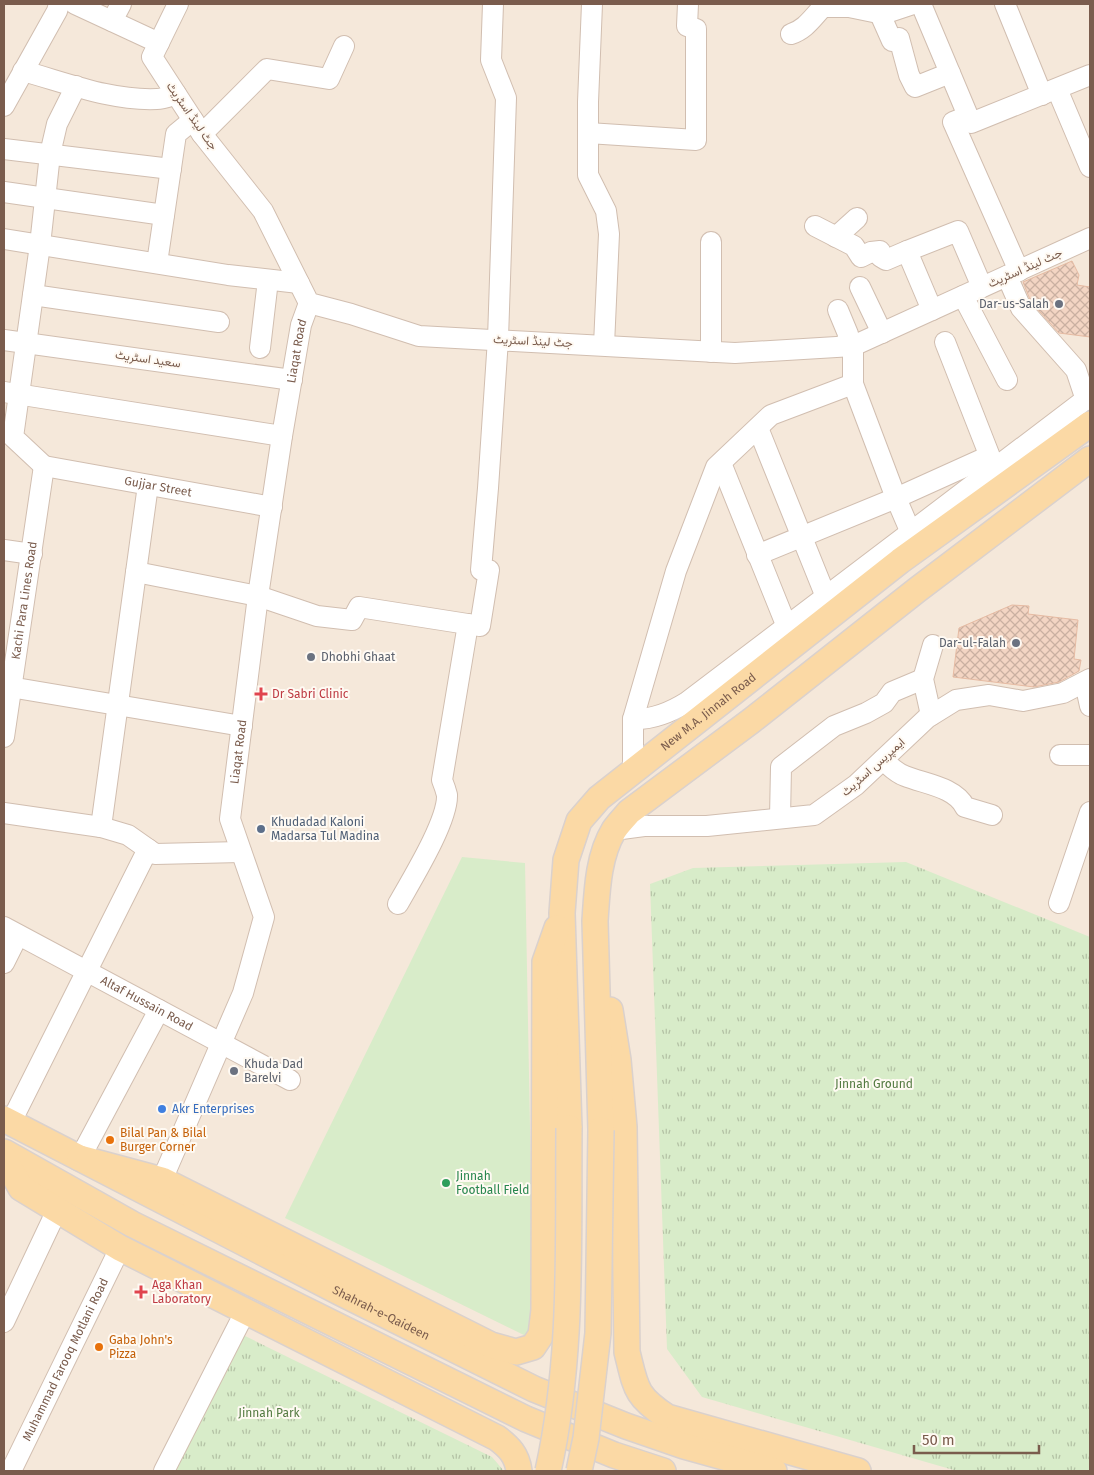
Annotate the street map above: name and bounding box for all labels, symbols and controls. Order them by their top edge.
street label: جٹ لینڈ اسٹریٹ [163,79,221,153]
street label: جٹ لینڈ اسٹریٹ [986,245,1065,291]
place label: Dar-us-Salah [979,297,1049,311]
marker: Dar-us-Salah [1053,298,1065,310]
street label: Liaqat Road [284,317,310,384]
street label: جٹ لینڈ اسٹریٹ [493,332,573,351]
street label: سعید اسٹریٹ [114,347,182,372]
street label: Gujjar Street [123,474,194,500]
street label: Kachi Para Lines Road [9,541,40,660]
place label: Dar-ul-Falah [939,636,1006,650]
marker: Dar-ul-Falah [1010,637,1022,649]
place label: Dhobhi Ghaat [321,650,396,664]
marker: Dhobhi Ghaat [305,651,317,663]
street label: New M.A. Jinnah Road [658,670,759,754]
marker: Dr Sabri Clinic [254,687,268,701]
place label: Dr Sabri Clinic [272,687,349,701]
street label: Liaqat Road [227,719,249,785]
street label: ایمپریس اسٹریٹ [838,735,908,800]
place label: Khudadad Kaloni Madarsa Tul Madina [271,815,380,843]
marker: Khudadad Kaloni Madarsa Tul Madina [255,823,267,835]
street label: Altaf Hussain Road [98,973,195,1034]
place label: Khuda Dad Barelvi [244,1057,303,1085]
marker: Khuda Dad Barelvi [228,1065,240,1077]
park label: Jinnah Ground [835,1077,913,1091]
place label: Akr Enterprises [172,1102,255,1116]
marker: Akr Enterprises [156,1103,168,1115]
place label: Bilal Pan & Bilal Burger Corner [120,1126,207,1154]
marker: Bilal Pan & Bilal Burger Corner [104,1134,116,1146]
place label: Jinnah Football Field [456,1169,529,1197]
marker: Jinnah Football Field [440,1177,452,1189]
street label: Muhammad Farooq Motlani Road [20,1276,111,1443]
place label: Aga Khan Laboratory [152,1278,211,1306]
street label: Shahrah-e-Qaideen [330,1283,432,1343]
marker: Aga Khan Laboratory [134,1285,148,1299]
place label: Gaba John's Pizza [109,1333,173,1361]
marker: Gaba John's Pizza [93,1341,105,1353]
park label: Jinnah Park [238,1406,301,1420]
scale bar [914,1422,1039,1454]
text: 50 m [922,1431,955,1449]

